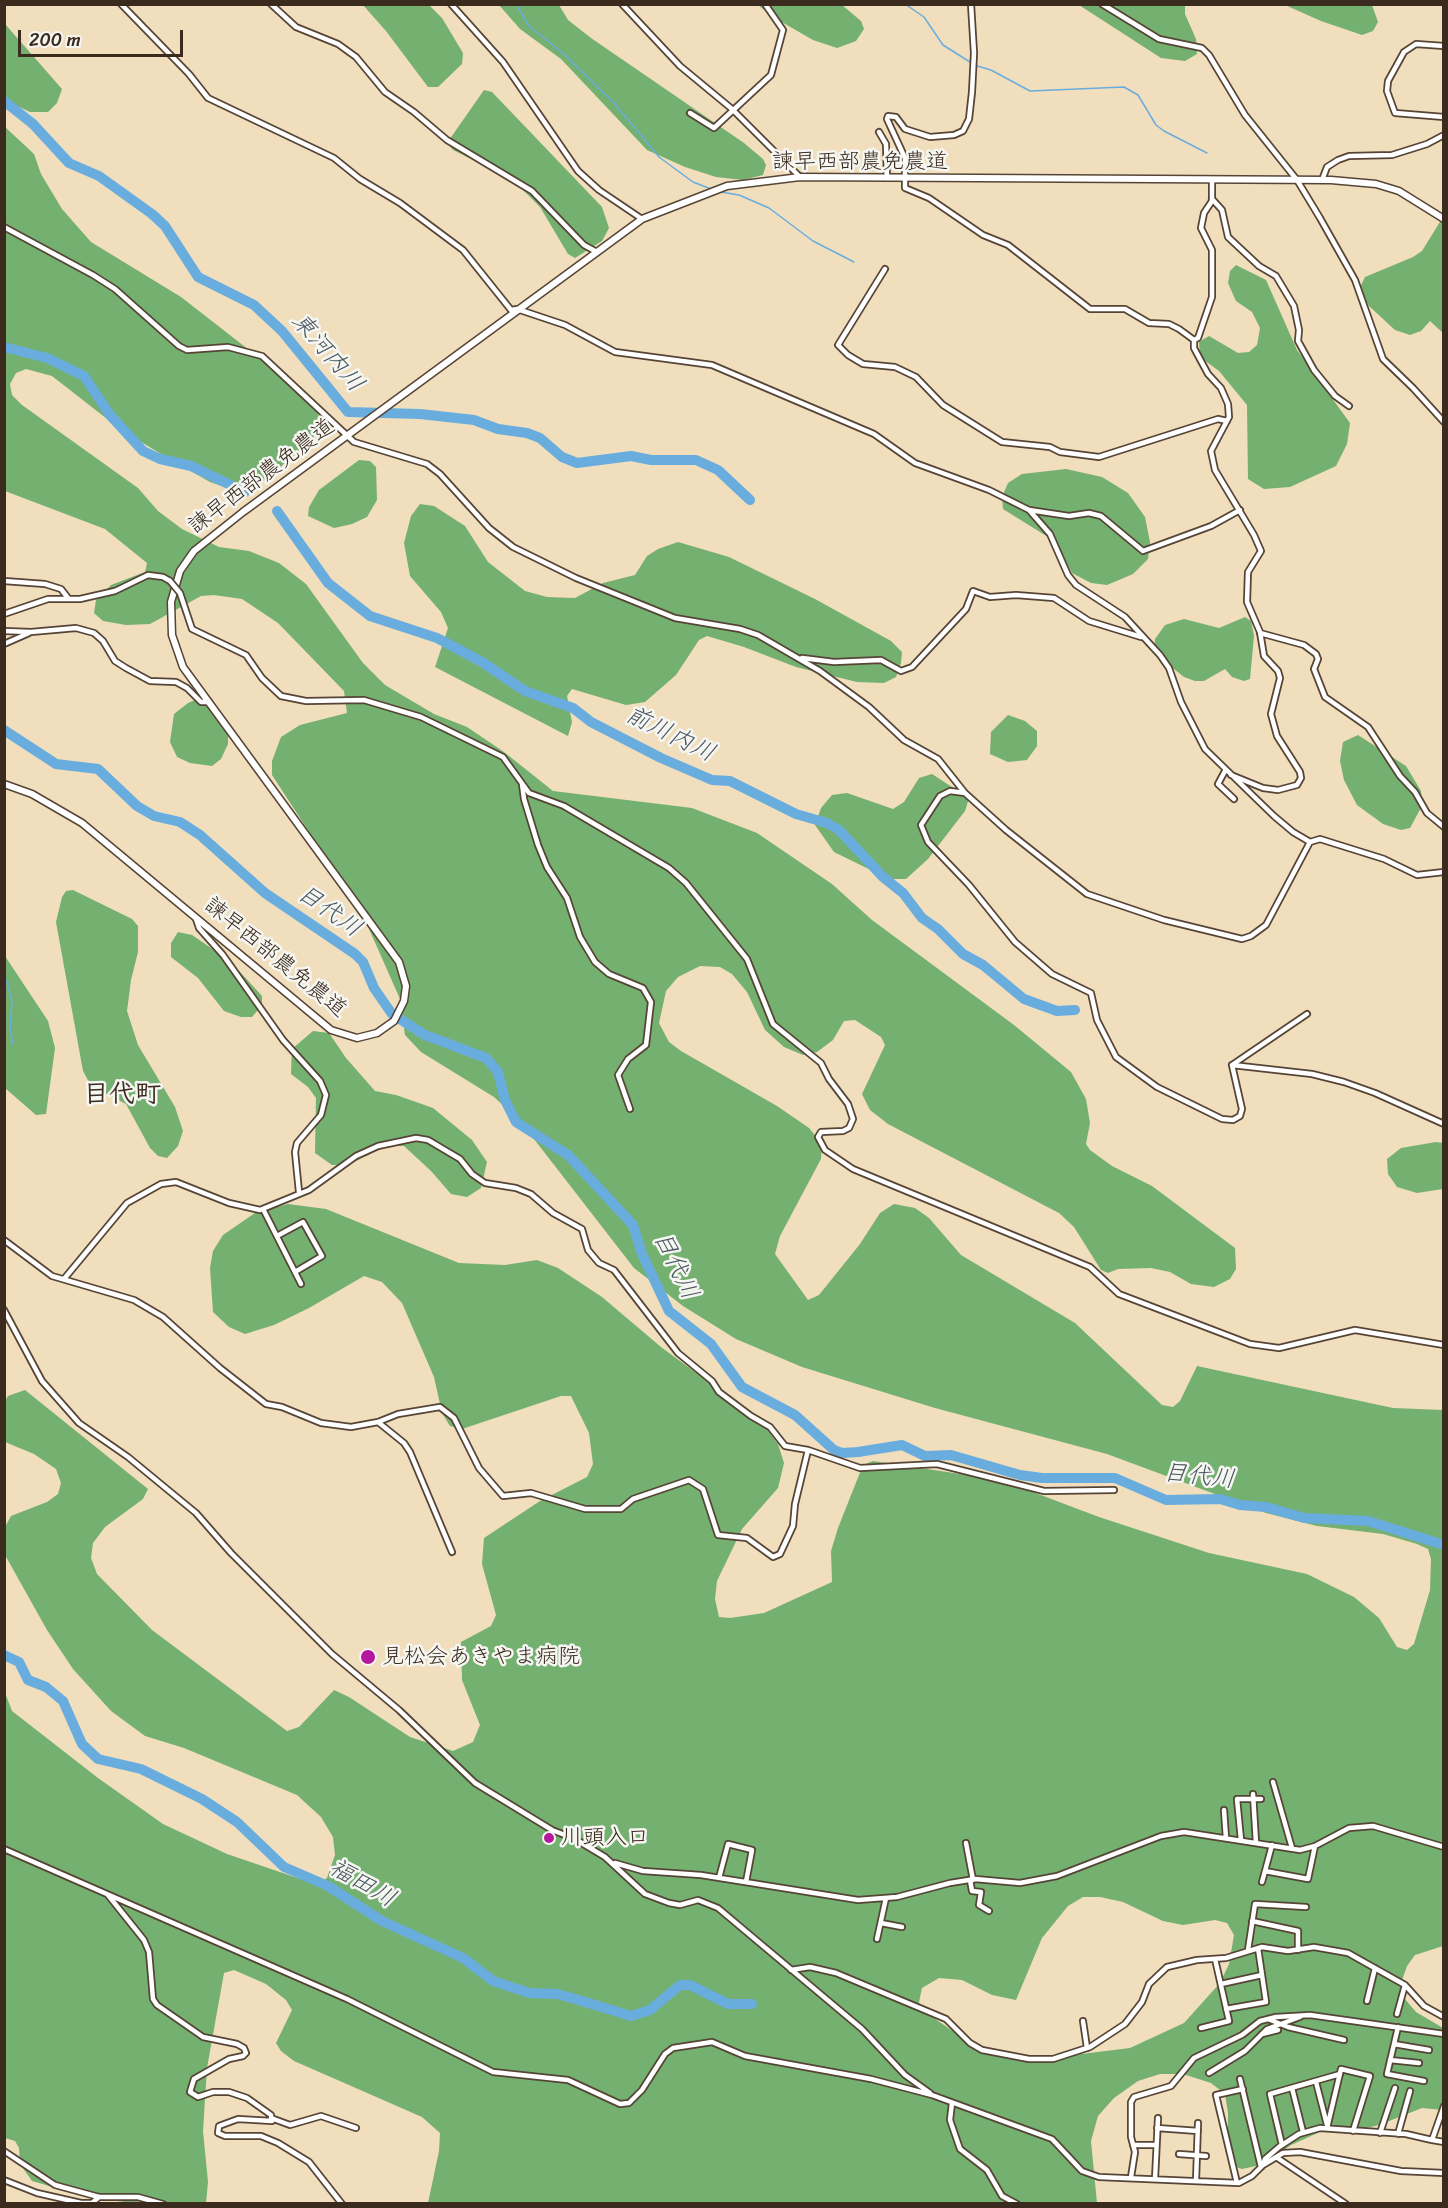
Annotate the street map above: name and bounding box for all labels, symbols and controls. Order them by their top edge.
scale bar [21,18,186,56]
text: 200 m [29,24,81,56]
street label: 諫早西部農免農道 [772,149,948,175]
water label: 東河内川 [285,307,369,399]
street label: 諫早西部農免農道 [184,413,340,541]
water label: 前川内川 [621,701,719,769]
water label: 目代川 [291,880,367,944]
street label: 諫早西部農免農道 [198,892,352,1024]
district label: 目代町 [83,1079,161,1111]
water label: 目代川 [646,1227,704,1305]
water label: 目代川 [1162,1459,1236,1495]
place label: 見松会あきやま病院 [382,1644,580,1670]
marker: 見松会あきやま病院 [359,1648,377,1666]
place label: 川頭入口 [561,1825,649,1851]
marker: 川頭入口 [542,1831,556,1845]
water label: 福田川 [324,1854,400,1914]

